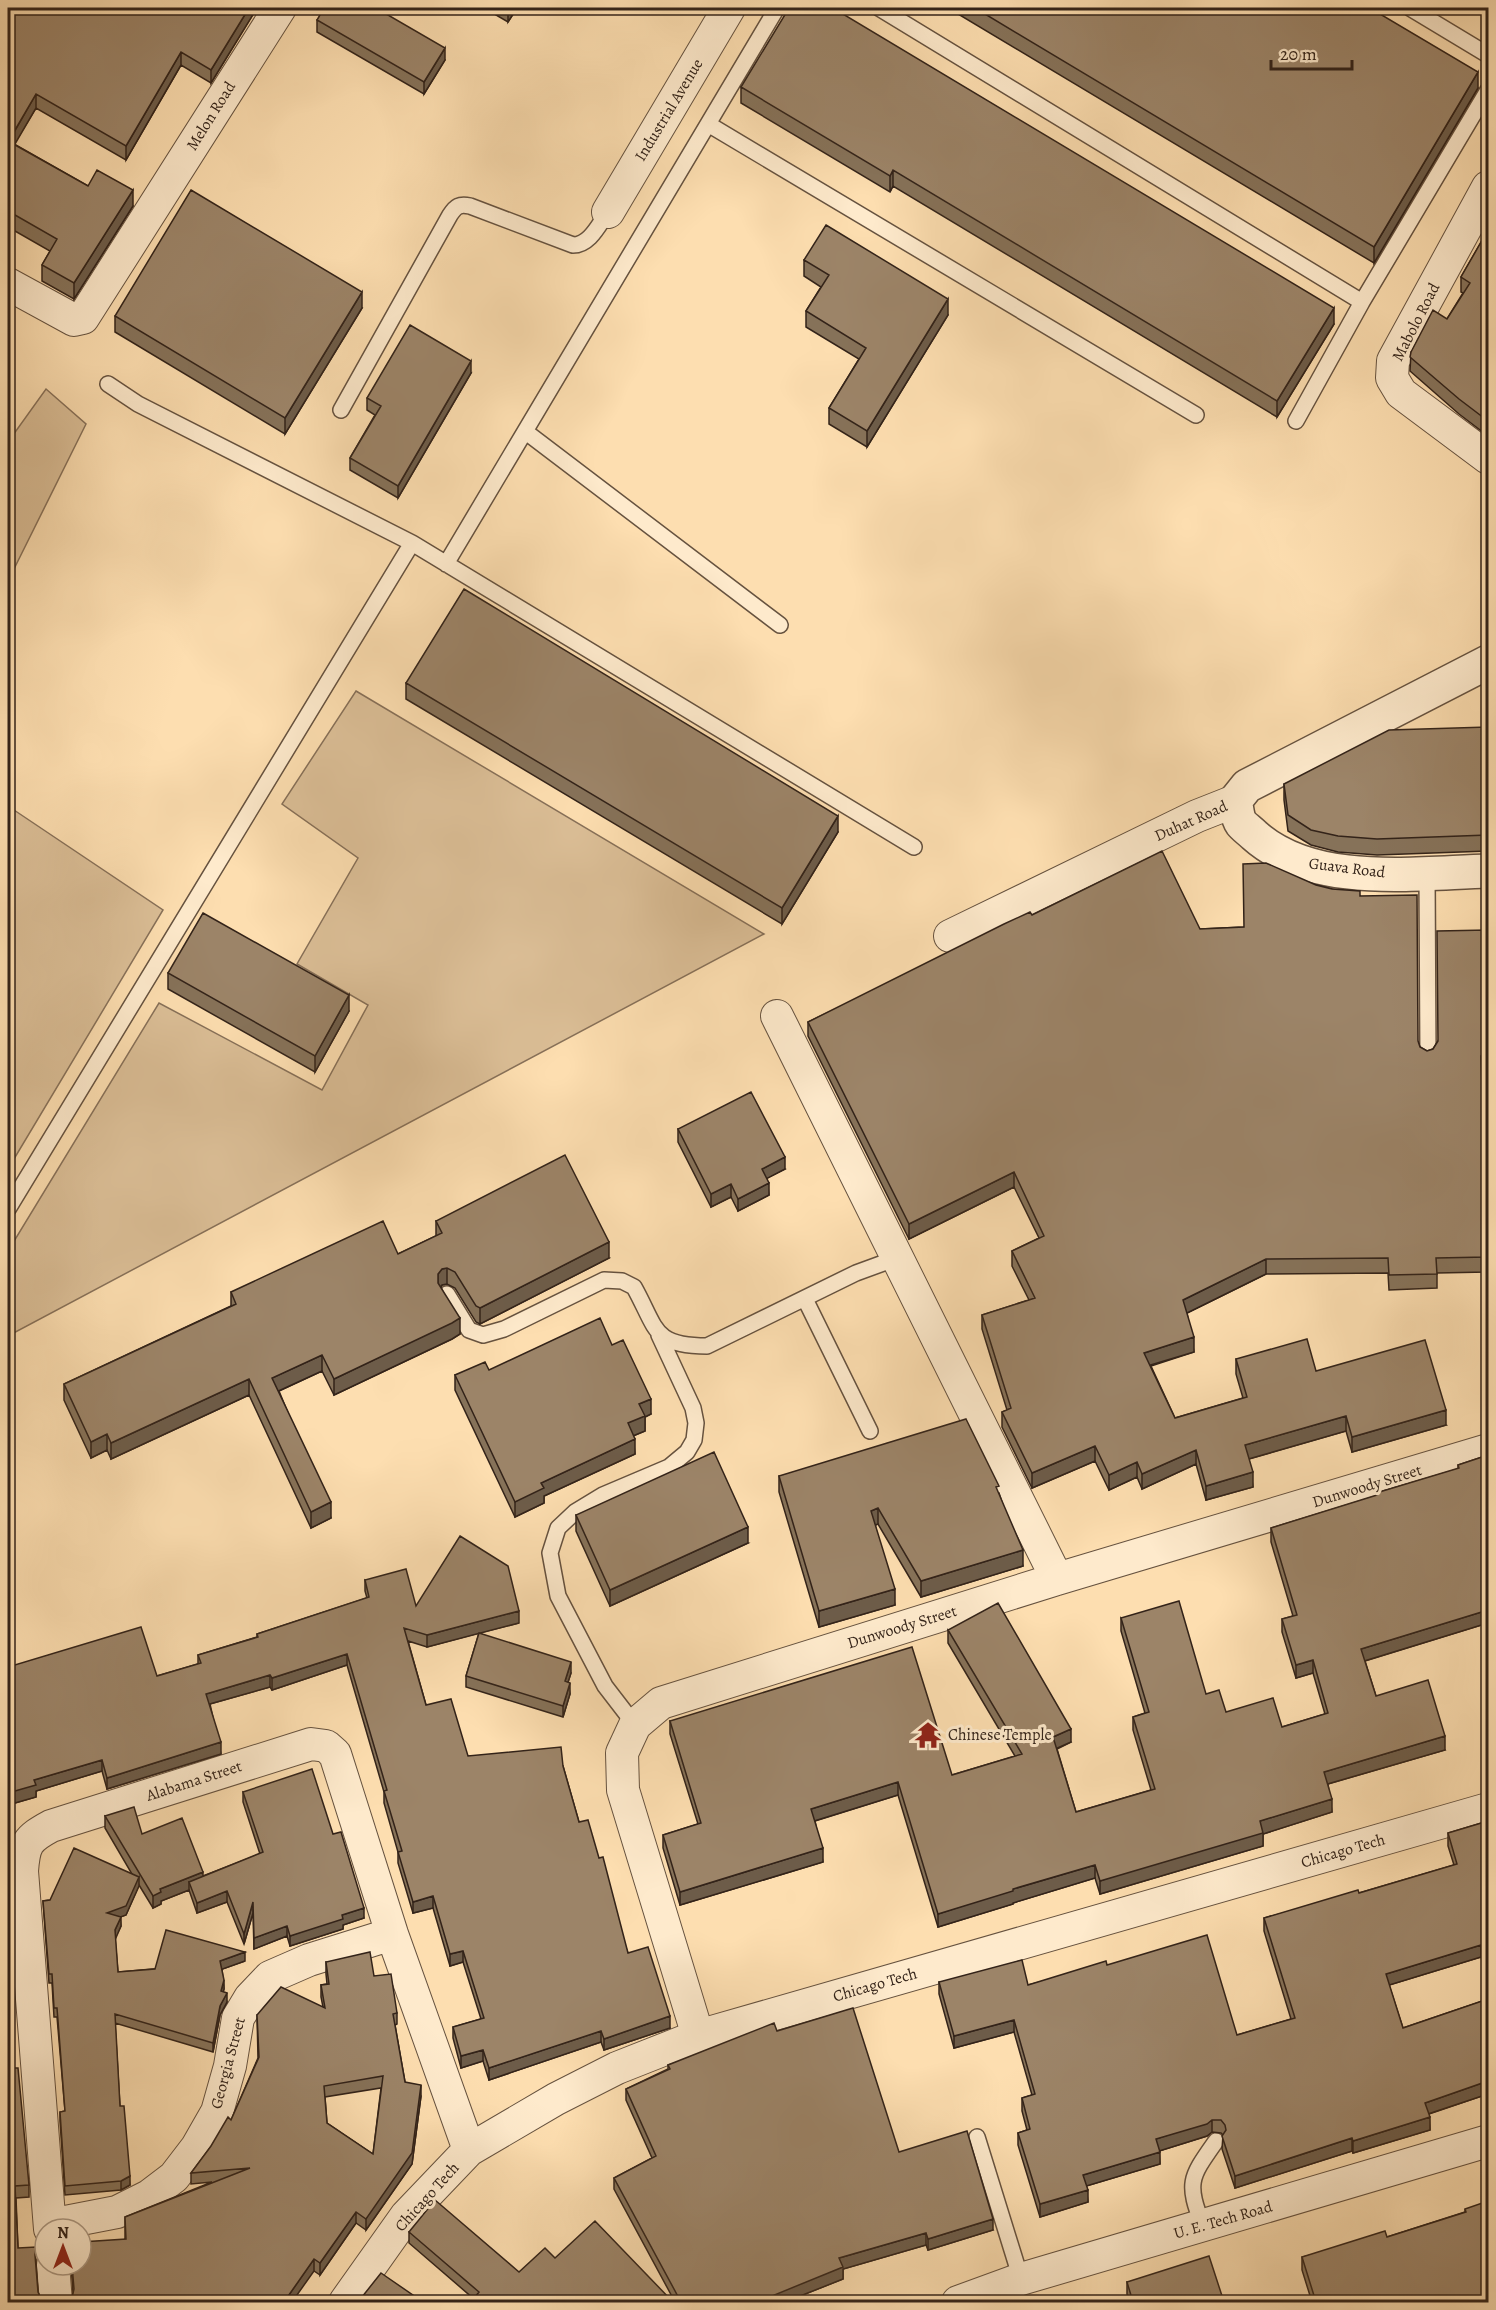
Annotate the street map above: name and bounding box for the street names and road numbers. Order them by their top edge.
street label: Industrial Avenue [630,55,708,165]
street label: Melon Road [181,77,241,155]
street label: Mabolo Road [1387,279,1445,365]
street label: Duhat Road [1151,795,1231,847]
street label: Guava Road [1307,852,1387,884]
street label: Dunwoody Street [1309,1459,1425,1513]
street label: Dunwoody Street [844,1600,960,1654]
street label: Alabama Street [142,1755,245,1807]
street label: Chicago Tech [1298,1828,1388,1874]
street label: Chicago Tech [830,1962,920,2008]
street label: Georgia Street [205,2015,251,2111]
street label: Chicago Tech [390,2157,464,2237]
street label: U. E. Tech Road [1171,2195,1275,2245]

